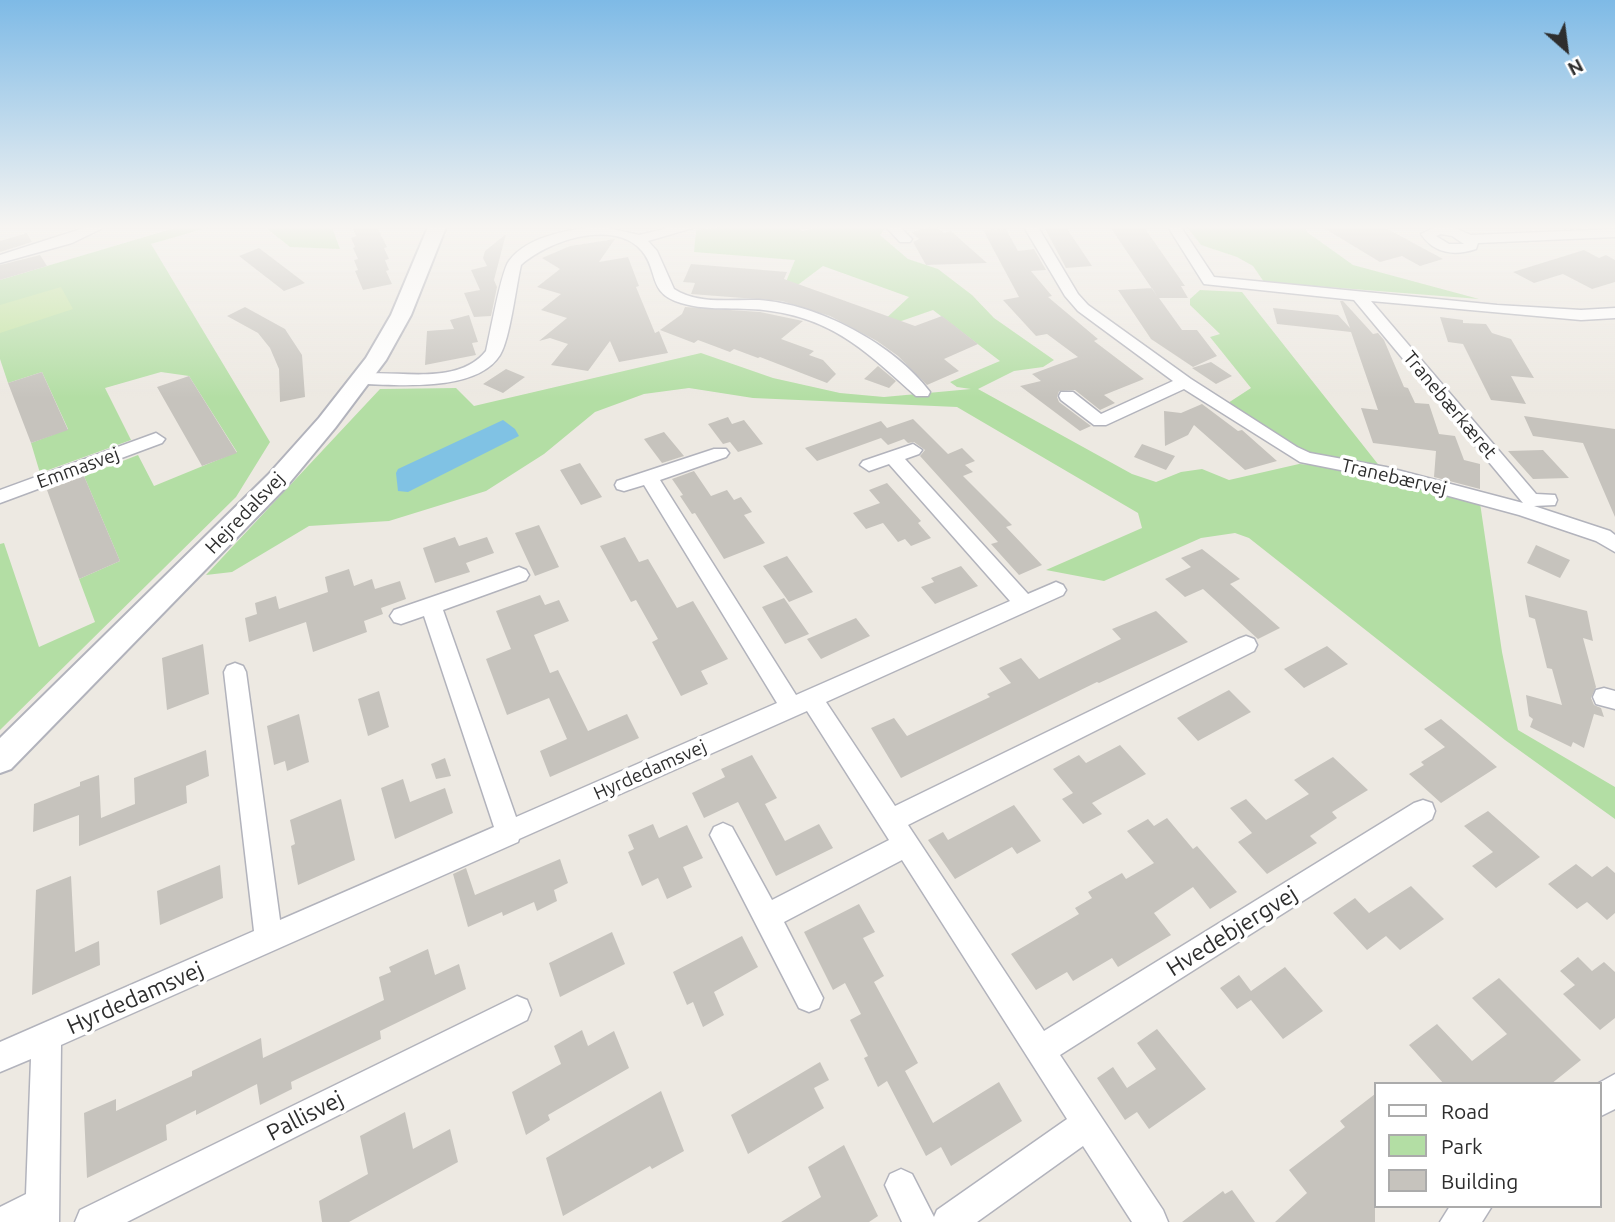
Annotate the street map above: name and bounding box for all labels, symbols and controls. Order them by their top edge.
north arrow [1531,14,1601,84]
text: N [1564,54,1587,81]
street label: Tranebærkæret [1398,346,1502,464]
street label: Emmasvej [34,443,122,493]
street label: Tranebærvej [1339,454,1449,500]
street label: Hejredalsvej [201,468,289,558]
street label: Hyrdedamsvej [590,735,710,805]
street label: Hvedebjergvej [1161,880,1303,982]
street label: Hyrdedamsvej [62,956,208,1040]
legend [1374,1082,1601,1208]
street label: Pallisvej [262,1085,348,1147]
text: Road [1441,1099,1489,1123]
text: Park [1441,1134,1483,1158]
text: Building [1441,1169,1518,1193]

